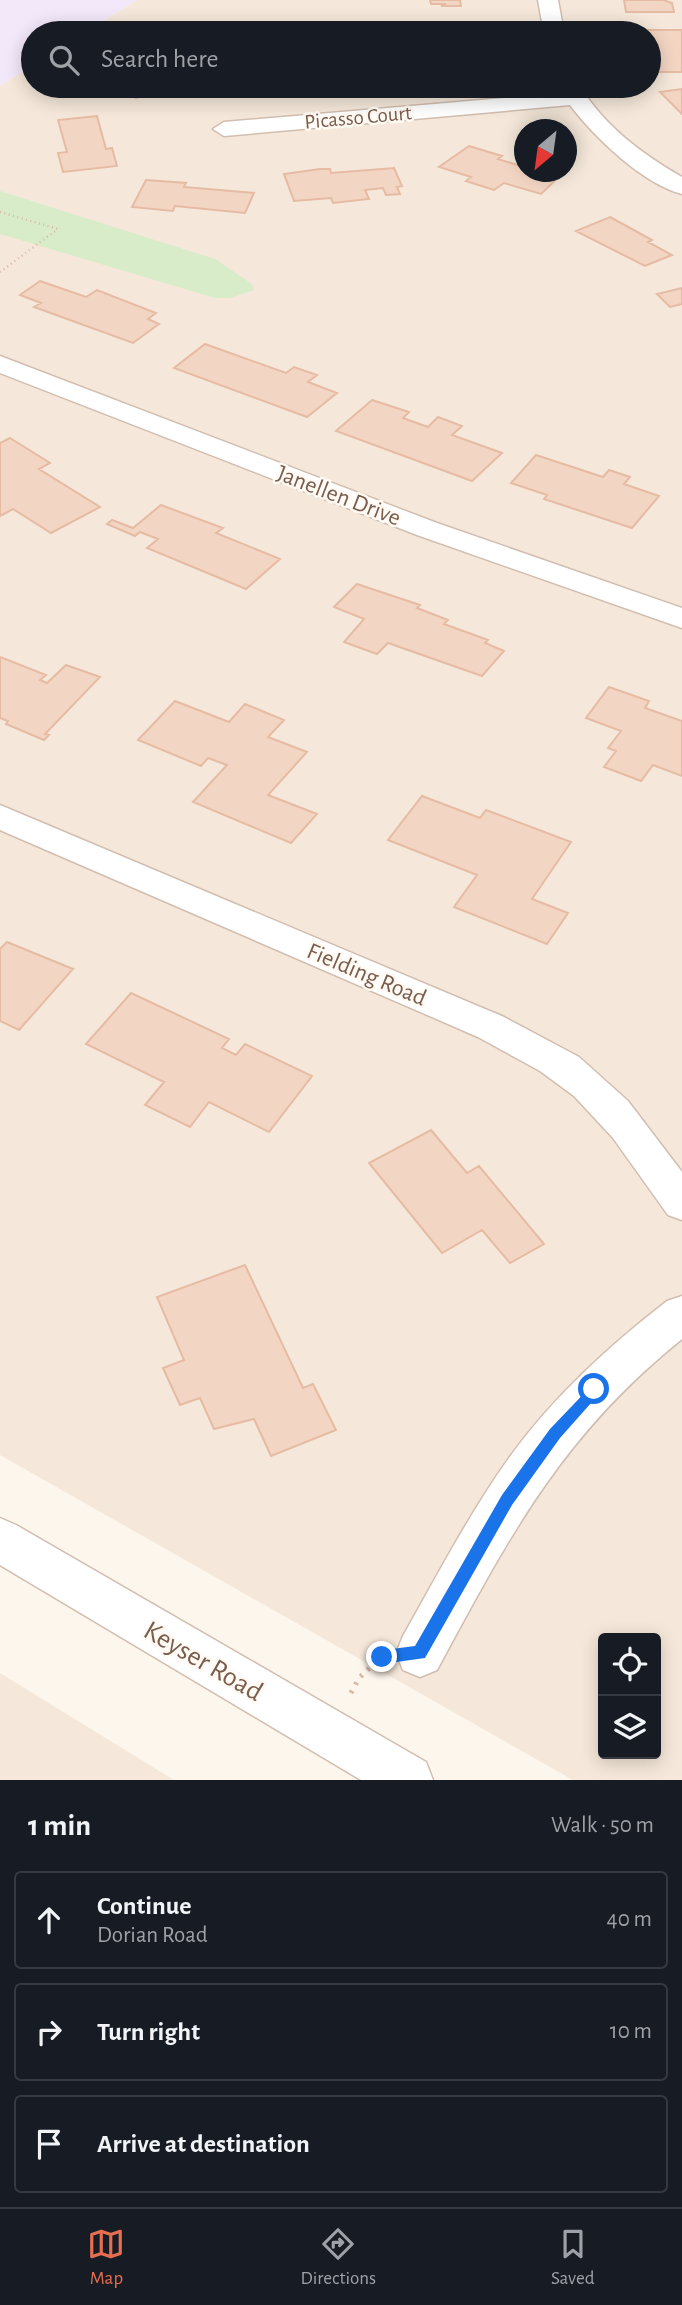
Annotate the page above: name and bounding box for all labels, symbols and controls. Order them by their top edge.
search box [21,21,661,98]
icon: search [45,41,83,79]
text: Search here [101,46,219,72]
street label: Picasso Court [303,102,413,133]
north arrow [514,119,577,182]
street label: Janellen Drive [273,461,404,531]
street label: Fielding Road [303,939,430,1011]
route start [578,1373,609,1404]
street label: Keyser Road [139,1617,267,1707]
map controls [598,1633,661,1759]
button: locate [598,1633,661,1696]
route end [366,1641,397,1672]
button: layers [598,1696,661,1759]
text: 1 min [28,1811,91,1841]
text: Walk · 50 m [551,1814,654,1837]
text: Continue [97,1893,192,1919]
icon: ahead [30,1901,68,1939]
text: 40 m [607,1908,652,1931]
text: Dorian Road [97,1924,208,1947]
icon: right [30,2013,68,2051]
text: Turn right [97,2019,200,2045]
text: 10 m [610,2020,652,2043]
icon: arrive [30,2125,68,2163]
text: Arrive at destination [97,2131,310,2157]
tab: Map [87,2225,125,2290]
tab: Directions [300,2225,376,2290]
tab: Saved [551,2225,595,2290]

